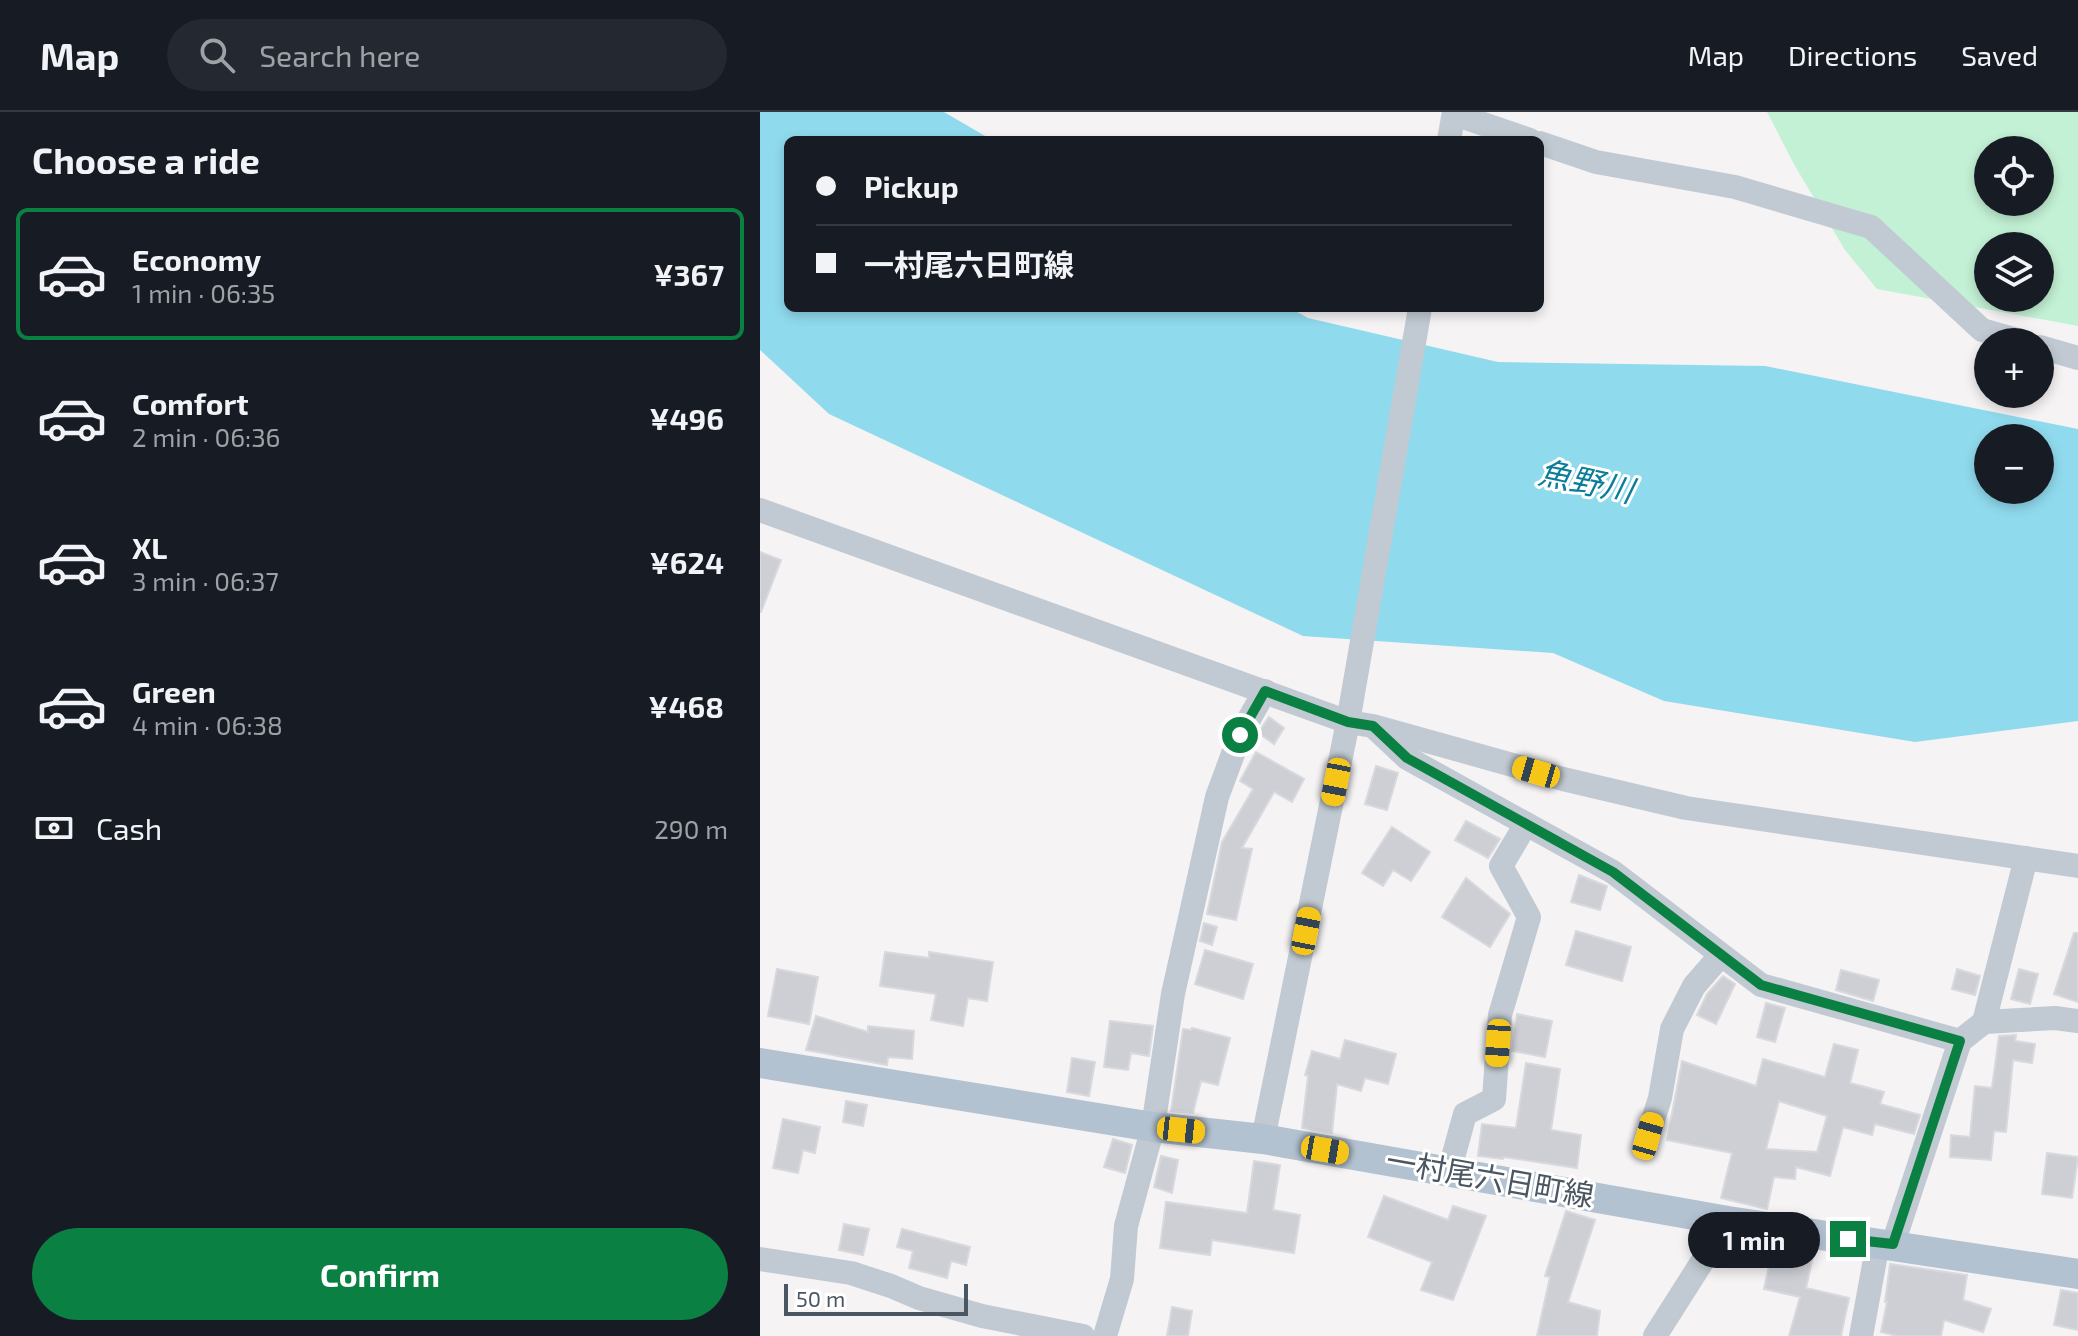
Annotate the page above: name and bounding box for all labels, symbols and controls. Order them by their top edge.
search box [167,19,727,91]
text: Map [40,32,119,78]
icon: search [195,33,239,77]
text: Search here [259,37,420,73]
text: Map [1688,38,1744,72]
text: Directions [1788,38,1917,72]
text: Saved [1961,38,2038,72]
map controls [1974,136,2054,504]
button: locate [1974,136,2054,216]
text: Choose a ride [32,138,260,181]
text: Pickup [864,168,959,204]
button: layers [1974,232,2054,312]
icon: car [36,238,108,310]
text: Economy [132,241,261,277]
text: 一村尾六日町線 [864,246,1074,282]
text: ¥367 [654,256,724,292]
text: 1 min · 06:35 [132,277,275,308]
button: + [1974,328,2054,408]
icon: car [36,382,108,454]
text: Comfort [132,385,249,421]
text: ¥496 [650,400,724,436]
text: 2 min · 06:36 [132,421,281,452]
button: − [1974,424,2054,504]
water label: 魚野川 [1536,451,1640,509]
icon: car [36,526,108,598]
text: XL [132,529,167,565]
text: ¥624 [650,544,724,580]
text: 3 min · 06:37 [132,565,279,596]
icon: car [36,670,108,742]
text: Green [132,673,216,709]
text: ¥468 [649,688,724,724]
text: 4 min · 06:38 [132,709,283,740]
route start [1222,717,1258,753]
car [1510,754,1562,790]
car [1320,756,1352,808]
icon: cash [32,806,76,850]
text: Cash [96,810,162,846]
text: 290 m [654,813,728,844]
car [1290,905,1322,957]
car [1484,1018,1512,1068]
car [1630,1110,1666,1162]
car [1156,1116,1206,1144]
car [1299,1134,1351,1166]
street label: 一村尾六日町線 [1384,1141,1597,1213]
callout: 1 min [1688,1211,1820,1267]
route end [1830,1221,1866,1257]
text: 1 min [1723,1224,1785,1255]
button: Confirm [32,1228,728,1320]
scale bar [784,1280,968,1316]
text: 50 m [796,1285,845,1311]

